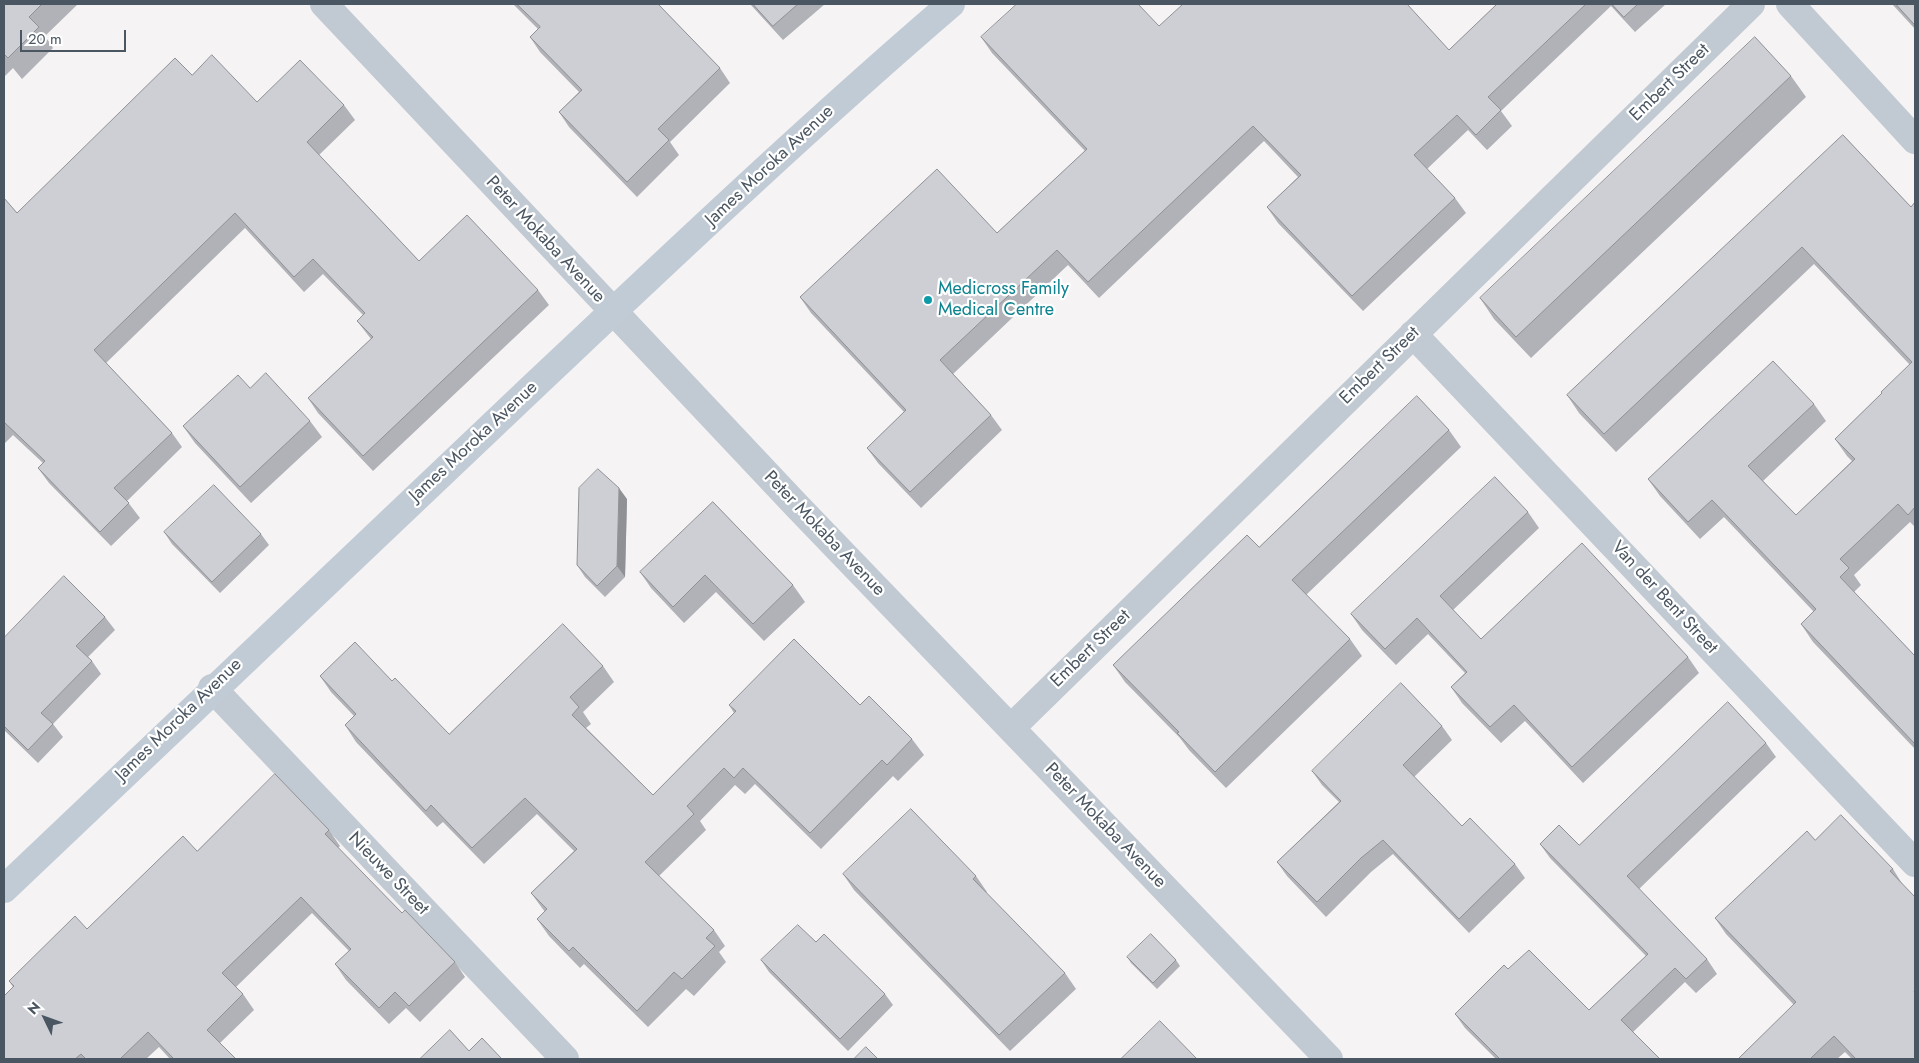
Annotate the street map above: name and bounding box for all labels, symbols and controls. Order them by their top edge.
scale bar [22,20,129,52]
text: 20 m [28,28,62,50]
street label: Embert Street [1626,40,1714,126]
street label: James Moroka Avenue [702,101,838,231]
street label: Peter Mokaba Avenue [481,172,609,308]
place label: Medicross Family Medical Centre [938,279,1069,322]
marker: Medicross Family Medical Centre [922,294,934,306]
street label: Embert Street [1336,323,1424,409]
street label: James Moroka Avenue [406,377,542,507]
street label: Peter Mokaba Avenue [759,467,889,601]
street label: Van der Bent Street [1606,537,1722,659]
street label: Embert Street [1047,606,1135,692]
street label: James Moroka Avenue [111,654,247,786]
street label: Peter Mokaba Avenue [1040,759,1170,893]
street label: Nieuwe Street [343,828,433,920]
north arrow [20,993,70,1043]
text: N [23,997,45,1019]

